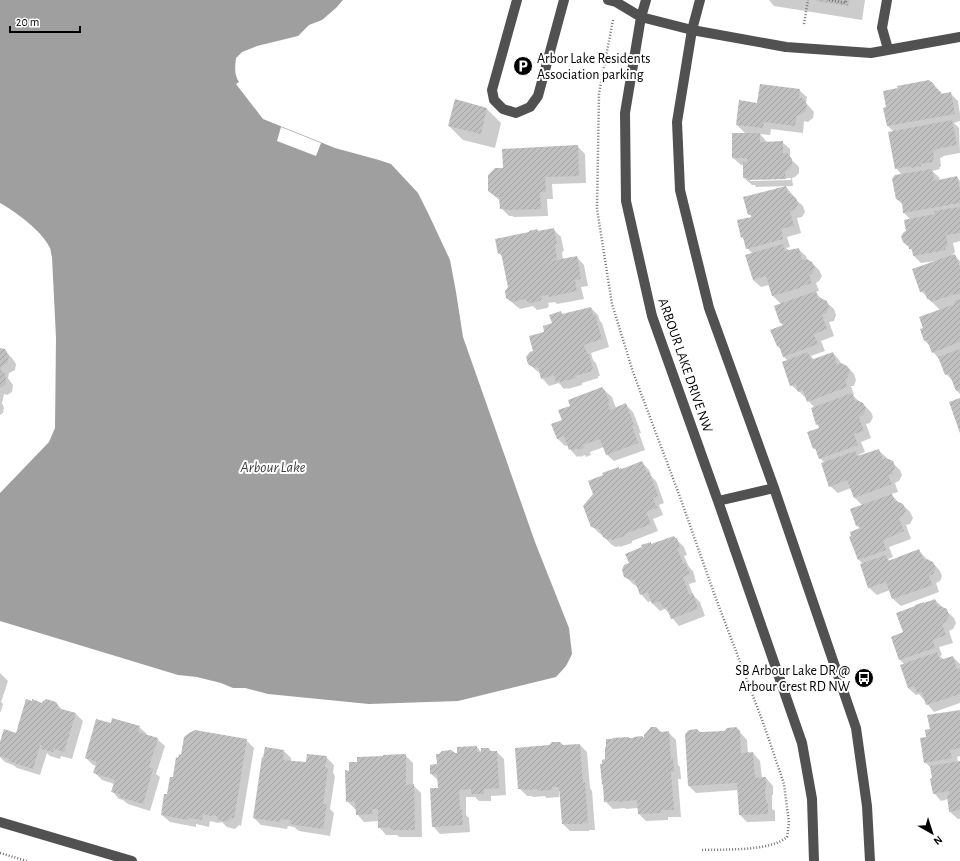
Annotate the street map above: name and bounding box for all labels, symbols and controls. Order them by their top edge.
scale bar [10,8,80,34]
text: 20 m [16,16,39,28]
place label: Arbor Lake Residents Association parking [537,52,650,82]
parking icon: Arbor Lake Residents Association parking [512,55,534,77]
street label: ARBOUR LAKE DRIVE NW [656,296,715,435]
water label: Arbour Lake [240,460,306,475]
place label: SB Arbour Lake DR @ Arbour Crest RD NW [735,664,850,694]
bus stop icon: SB Arbour Lake DR @ Arbour Crest RD NW [853,667,875,689]
north arrow [912,813,952,853]
text: N [932,834,944,847]

